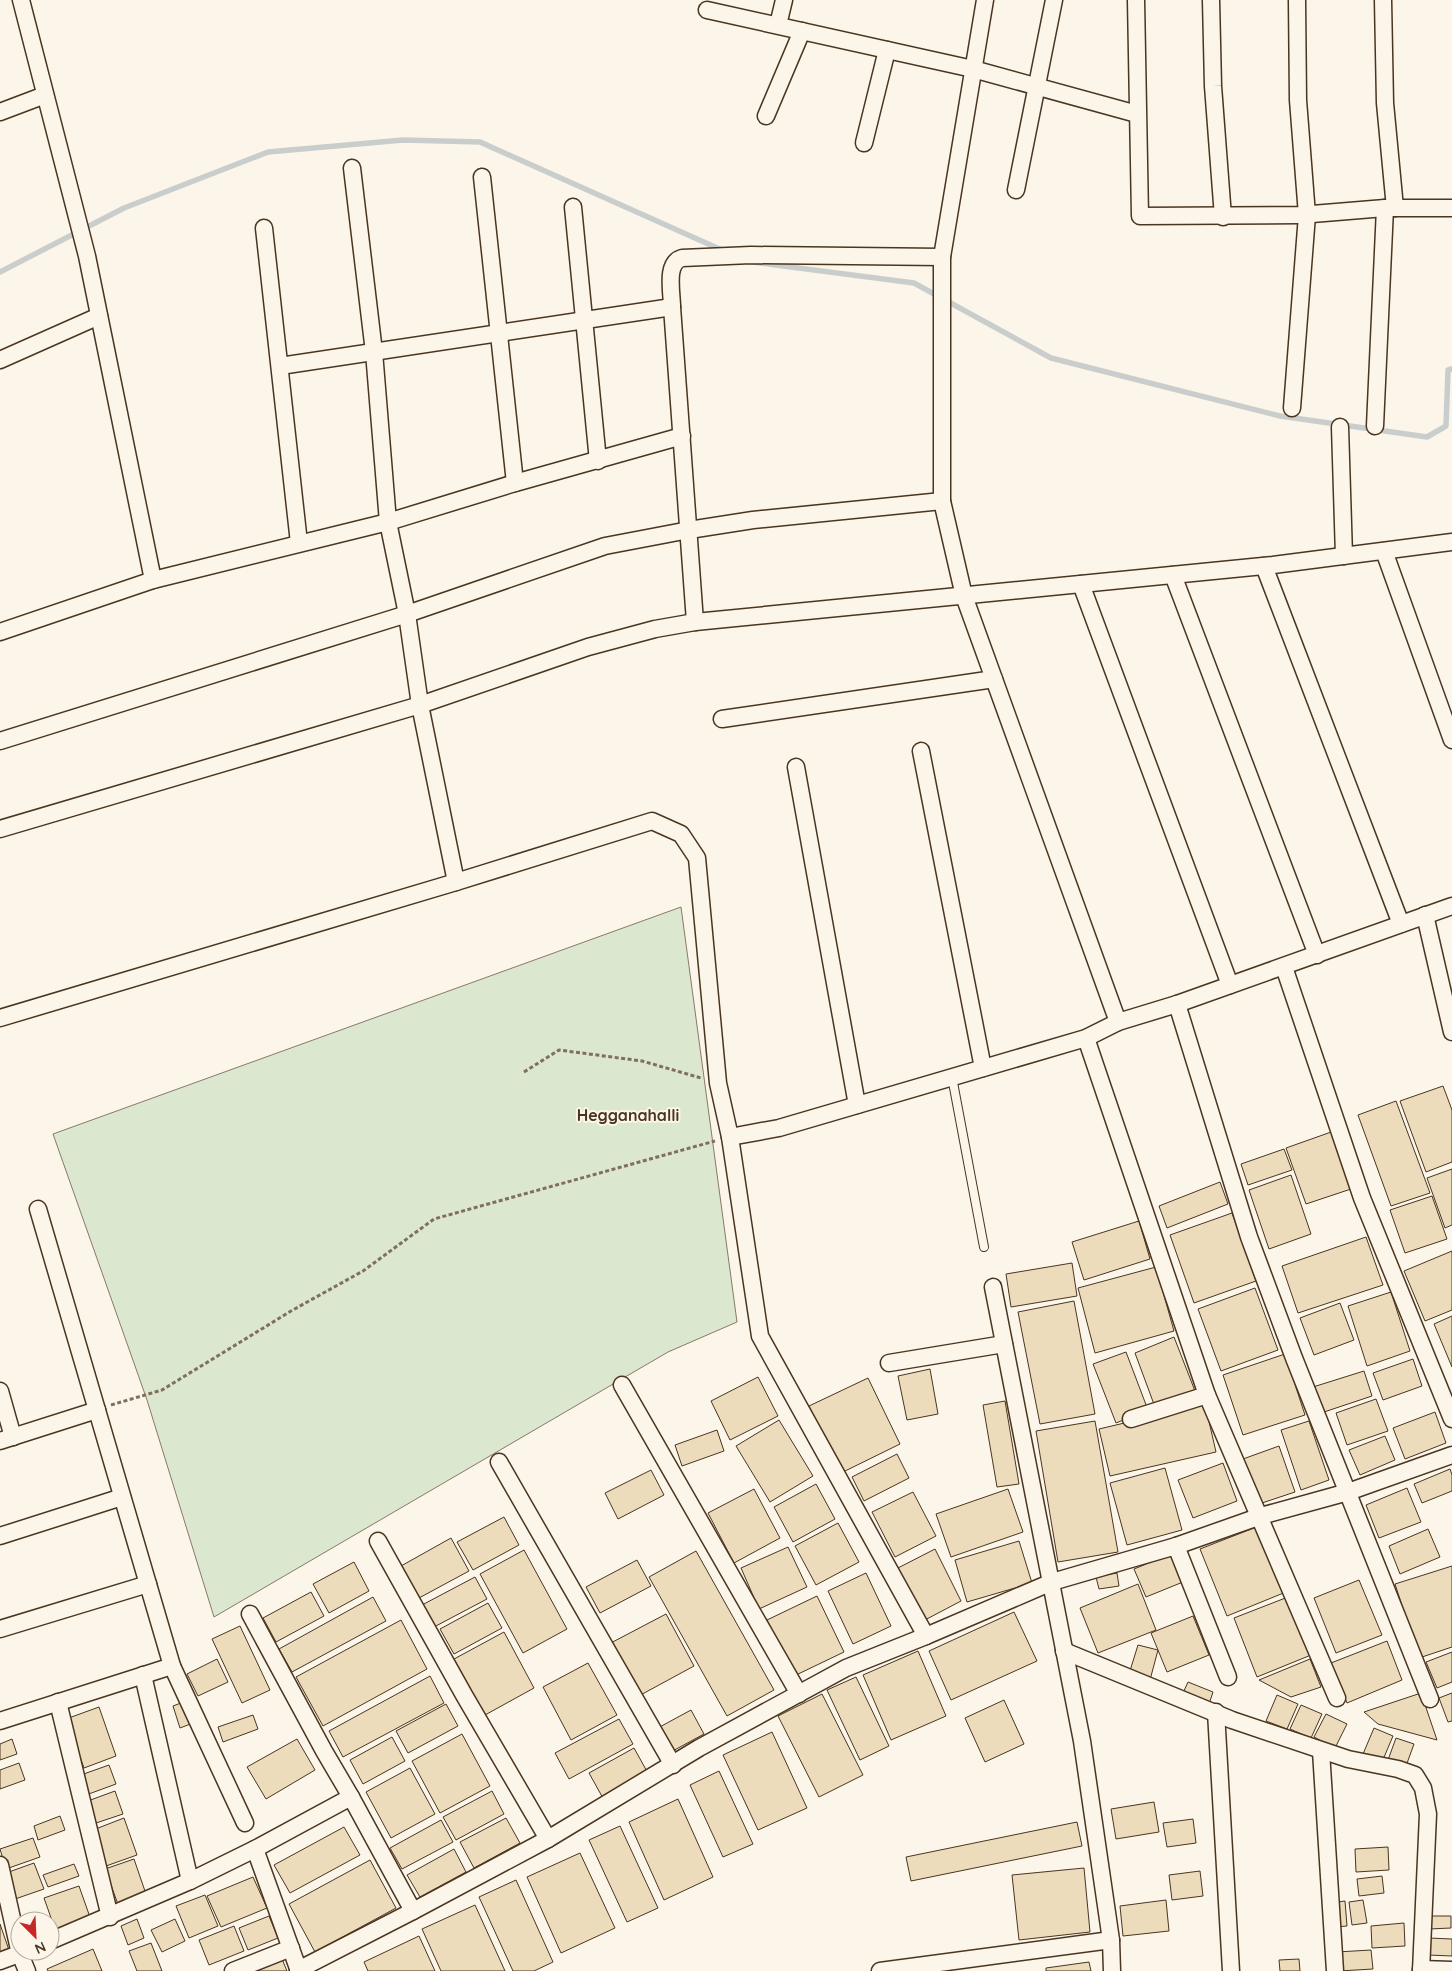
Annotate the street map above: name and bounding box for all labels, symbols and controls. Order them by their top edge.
district label: Hegganahalli [577,1105,679,1125]
north arrow [10,1911,60,1961]
text: N [32,1938,49,1958]

